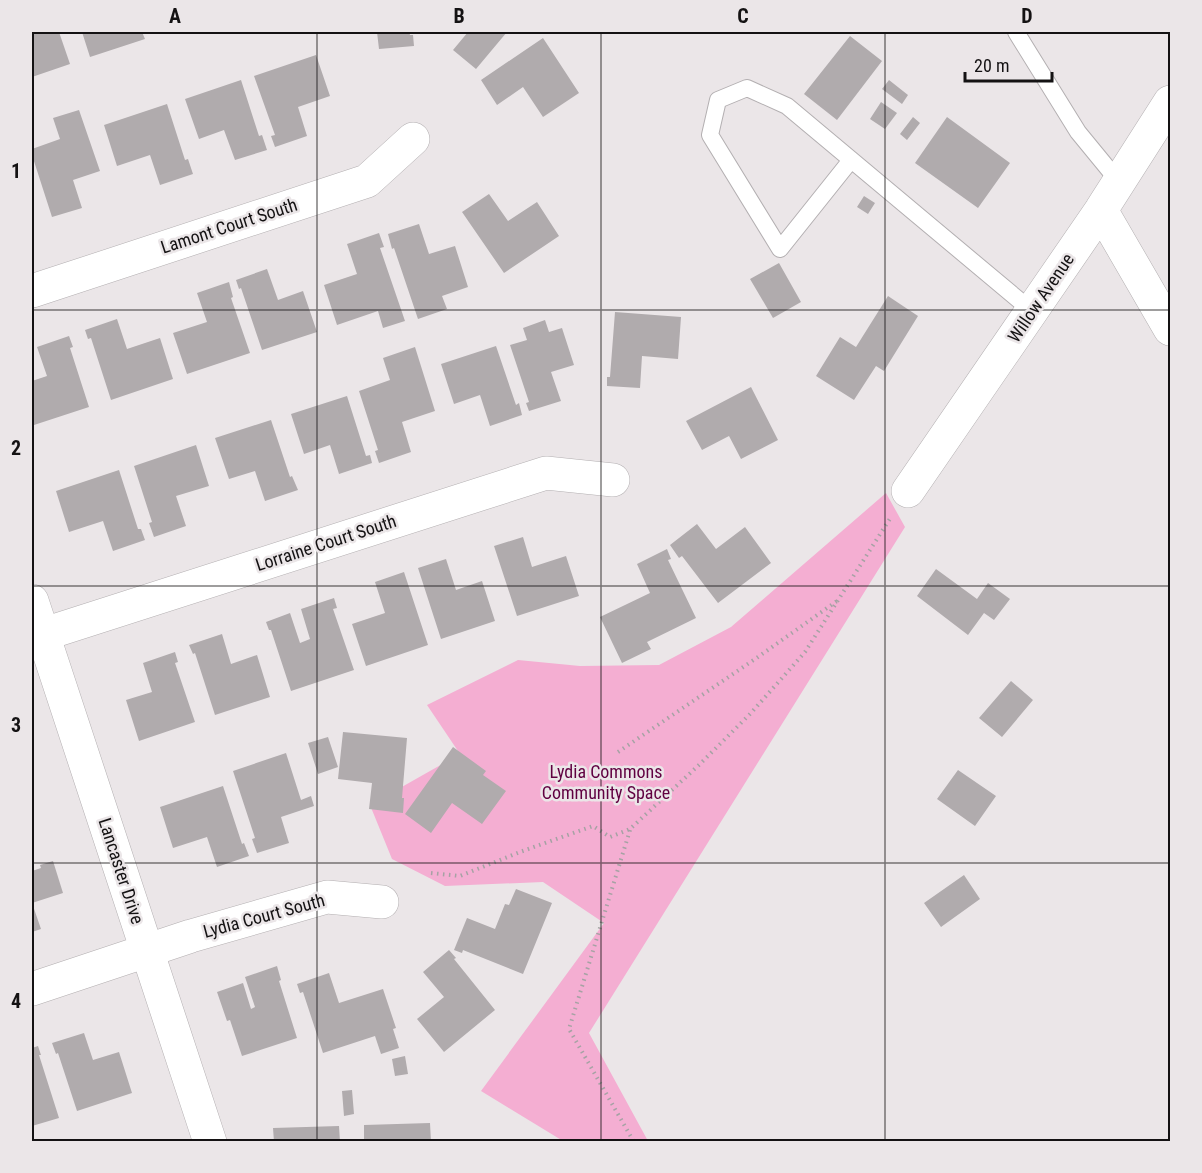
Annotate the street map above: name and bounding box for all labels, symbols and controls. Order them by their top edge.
text: A [169,4,181,28]
text: B [453,4,465,28]
text: C [737,4,749,28]
text: D [1021,4,1033,28]
scale bar [965,45,1052,83]
text: 20 m [974,55,1009,76]
text: 1 [11,159,21,183]
street label: Lamont Court South [158,194,300,258]
street label: Willow Avenue [1003,249,1078,346]
text: 2 [11,436,21,460]
street label: Lorraine Court South [253,510,399,575]
text: 3 [11,713,21,737]
park label: Lydia Commons Community Space [542,761,670,803]
street label: Lancaster Drive [94,815,149,927]
street label: Lydia Court South [201,889,327,942]
text: 4 [11,989,21,1013]

